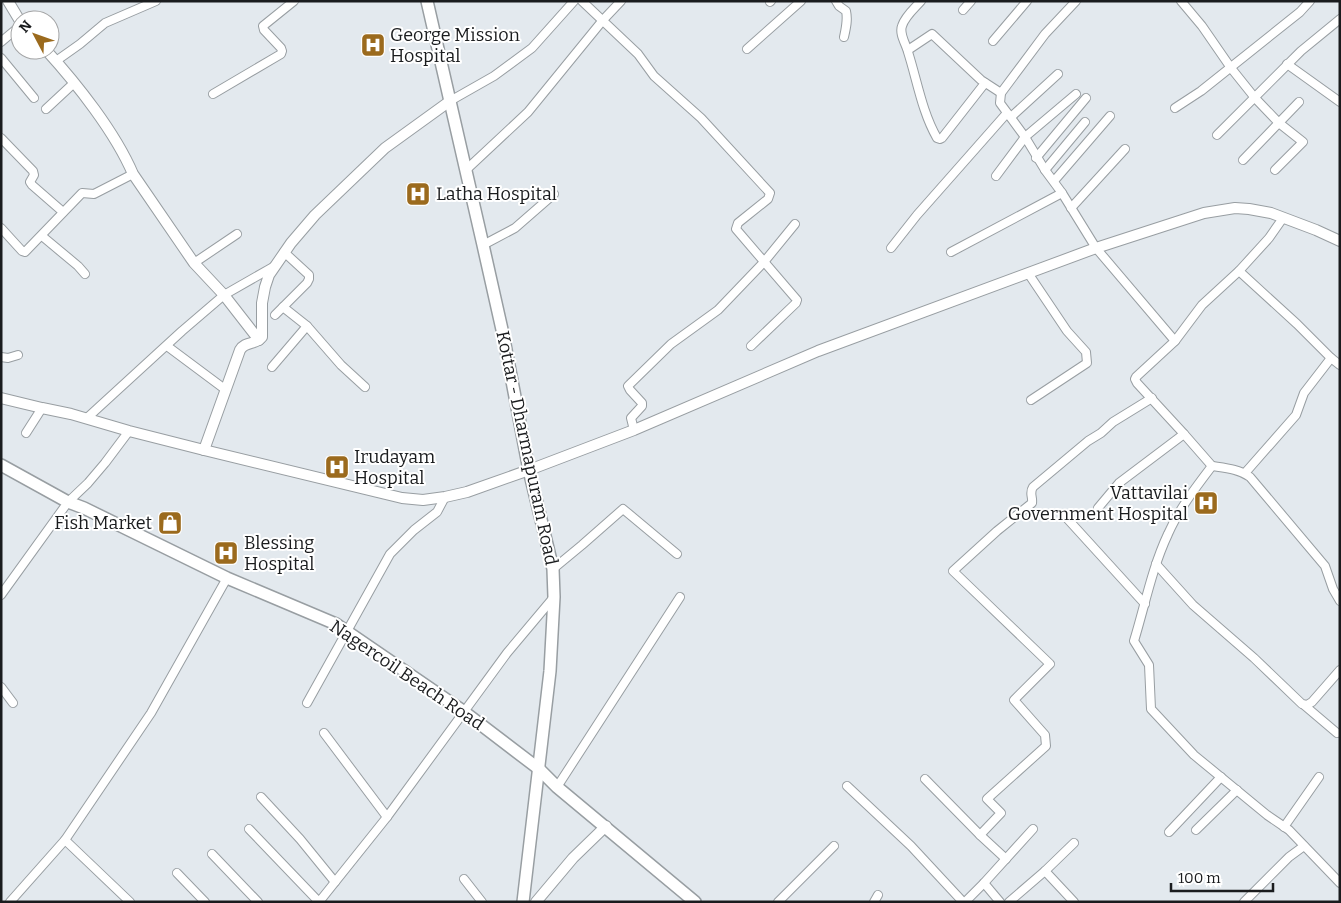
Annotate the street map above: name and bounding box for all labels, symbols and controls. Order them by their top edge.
north arrow [10,10,60,60]
text: N [16,17,36,36]
place label: George Mission Hospital [390,24,521,67]
hospital icon: George Mission Hospital [360,32,386,58]
hospital icon: Latha Hospital [405,181,431,207]
place label: Latha Hospital [436,183,557,205]
street label: Kottar - Dharmapuram Road [491,329,563,568]
place label: Irudayam Hospital [354,446,435,489]
hospital icon: Irudayam Hospital [324,454,350,480]
place label: Vattavilai Government Hospital [1008,482,1188,525]
hospital icon: Vattavilai Government Hospital [1193,490,1219,516]
shop icon: Fish Market [157,510,183,536]
place label: Fish Market [54,512,152,534]
place label: Blessing Hospital [244,532,314,575]
hospital icon: Blessing Hospital [213,540,239,566]
street label: Nagercoil Beach Road [326,615,489,735]
scale bar [1171,860,1274,892]
text: 100 m [1178,869,1221,887]

